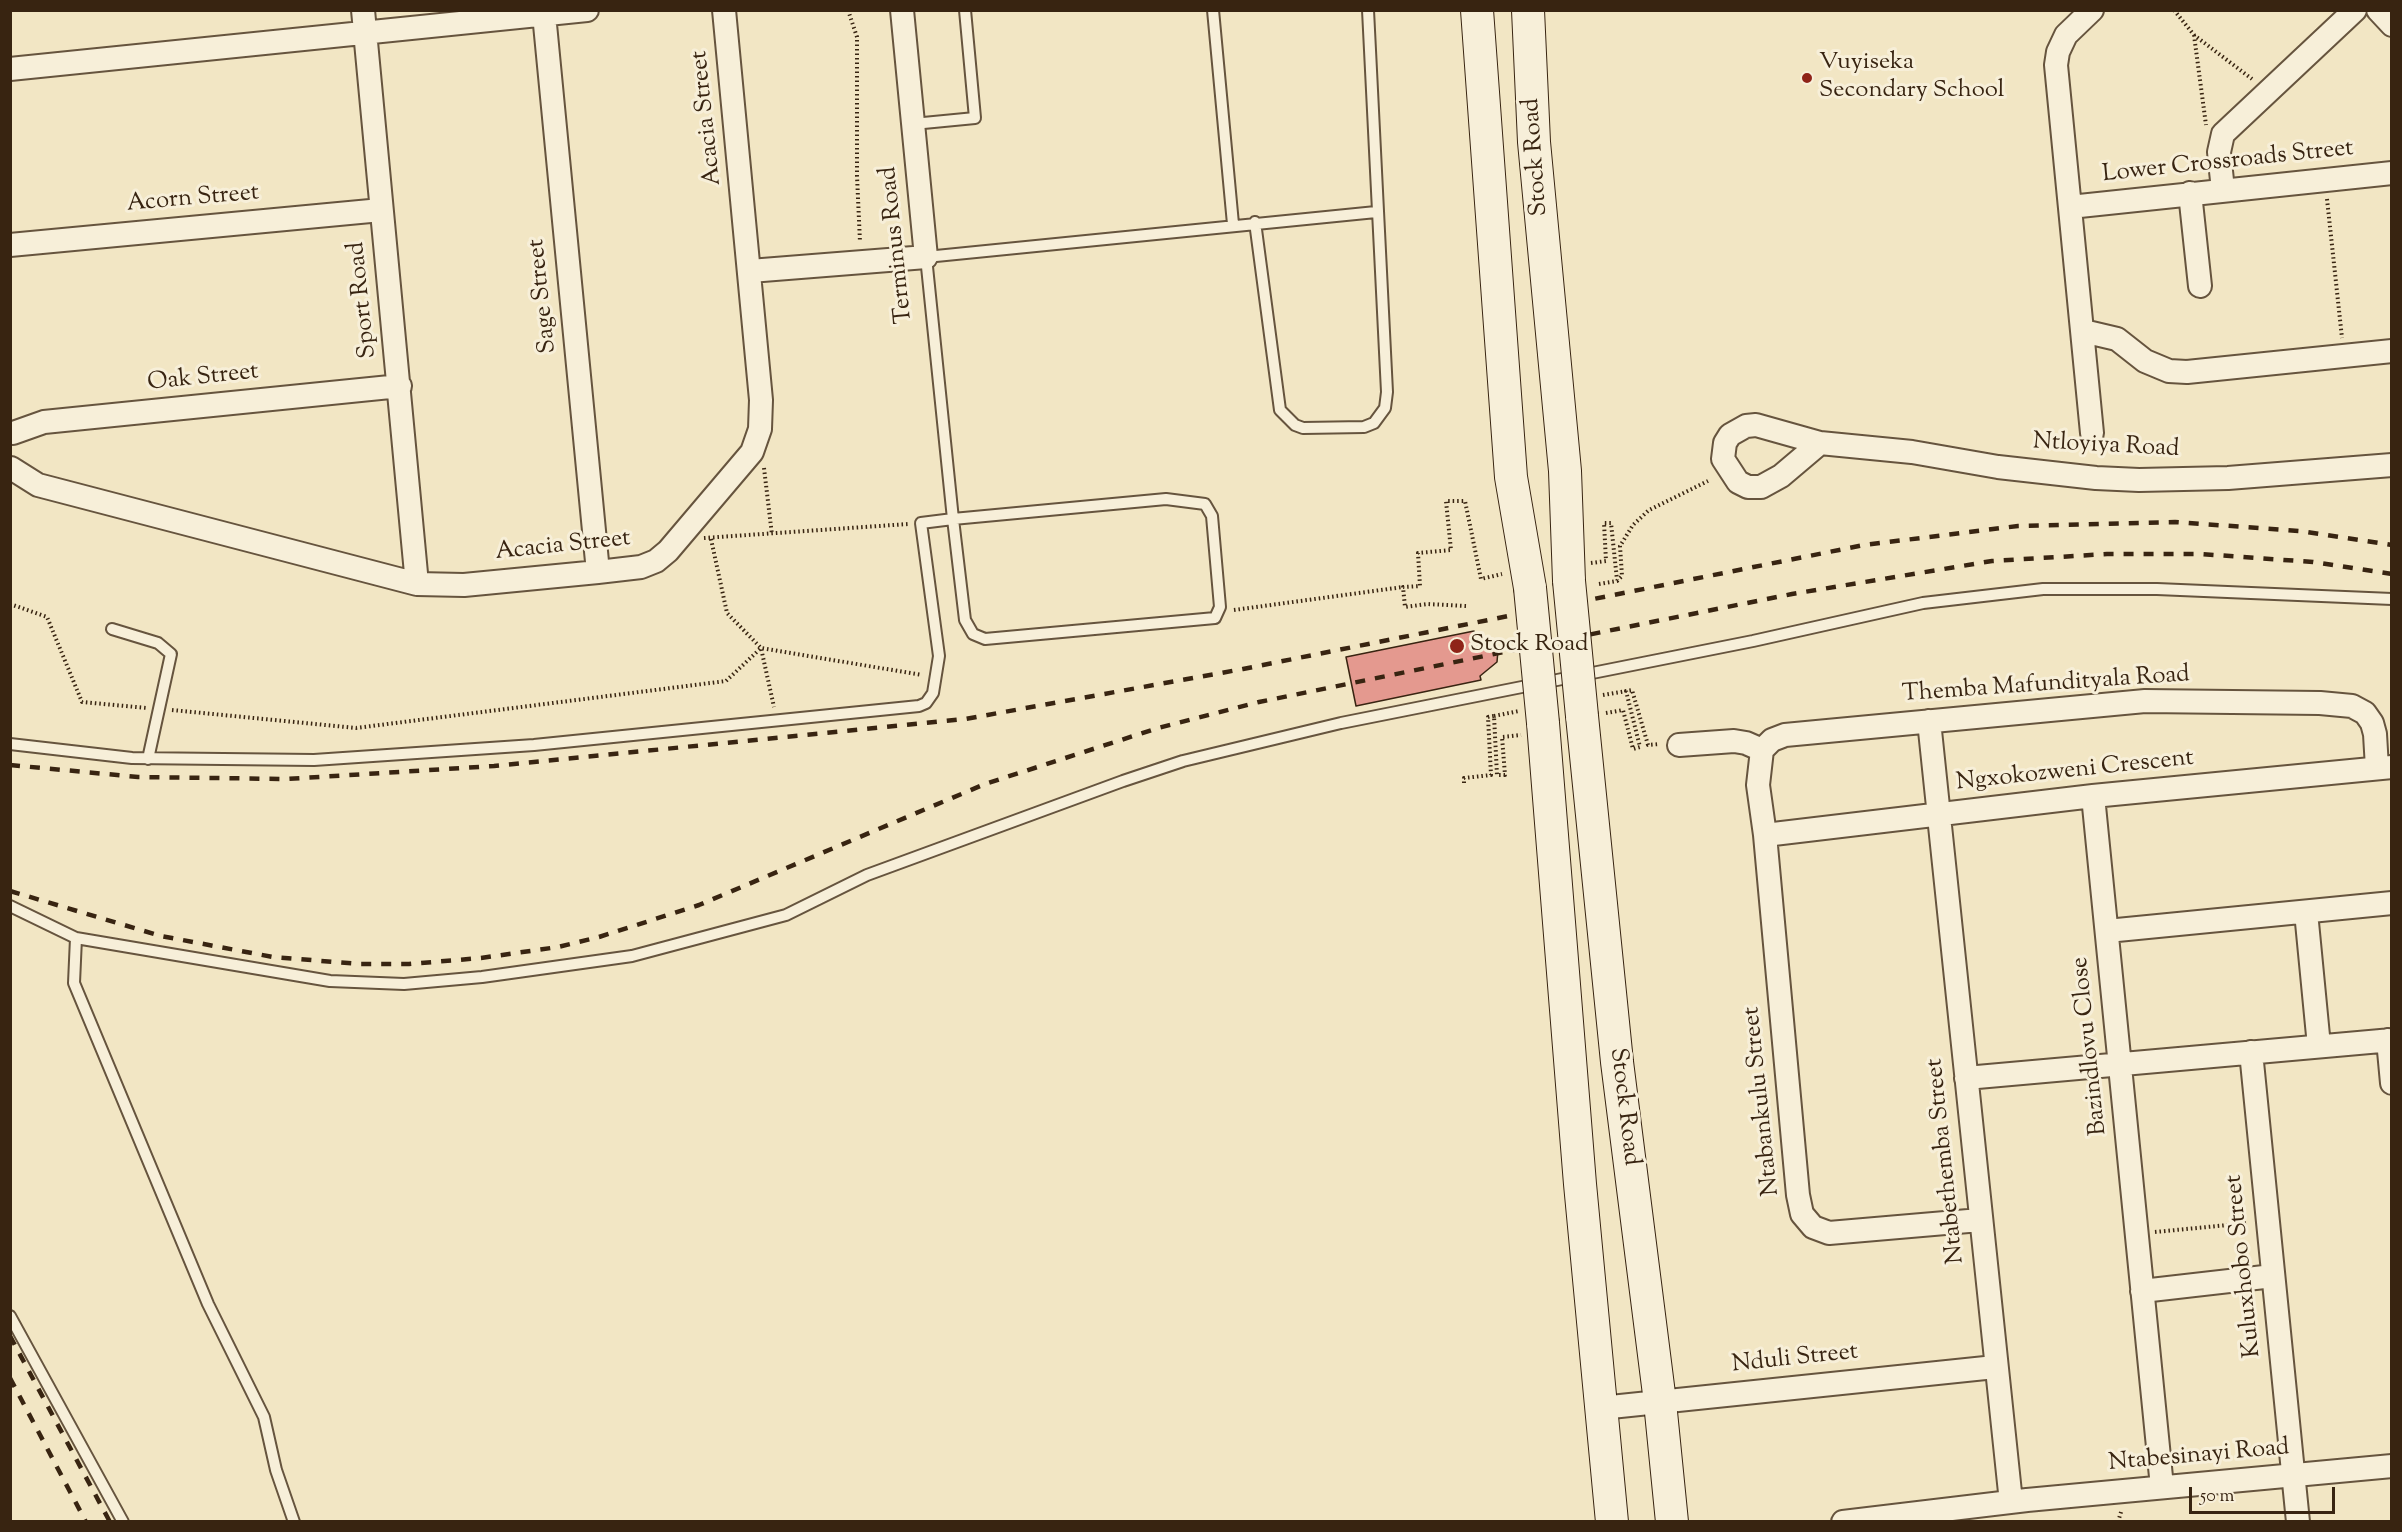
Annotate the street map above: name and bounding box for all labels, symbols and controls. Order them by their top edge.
street label: Acacia Street [687,49,729,187]
place label: Vuyiseka Secondary School [1819,50,2004,106]
marker: Vuyiseka Secondary School [1800,71,1814,85]
street label: Stock Road [1519,97,1555,217]
street label: Lower Crossroads Street [2101,135,2355,191]
street label: Terminus Road [875,165,921,325]
street label: Acorn Street [126,180,260,220]
street label: Sage Street [524,237,564,355]
street label: Sport Road [344,240,384,360]
street label: Oak Street [146,359,260,399]
street label: Ntloyiya Road [2032,429,2180,465]
street label: Acacia Street [494,526,632,568]
place label: Stock Road [1470,632,1589,660]
marker: Stock Road [1448,637,1466,655]
street label: Themba Mafundityala Road [1901,662,2191,710]
street label: Ngxokozweni Crescent [1955,745,2195,799]
street label: Bazindlovu Close [2067,955,2115,1137]
street label: Ntabankulu Street [1739,1005,1787,1197]
street label: Stock Road [1601,1046,1645,1168]
street label: Ntabethemba Street [1922,1057,1972,1265]
street label: Kuluxhobo Street [2221,1173,2269,1359]
street label: Nduli Street [1731,1339,1859,1381]
street label: Ntabesinayi Road [2107,1435,2291,1479]
scale bar [2192,1475,2338,1513]
text: 50 m [2200,1484,2234,1510]

